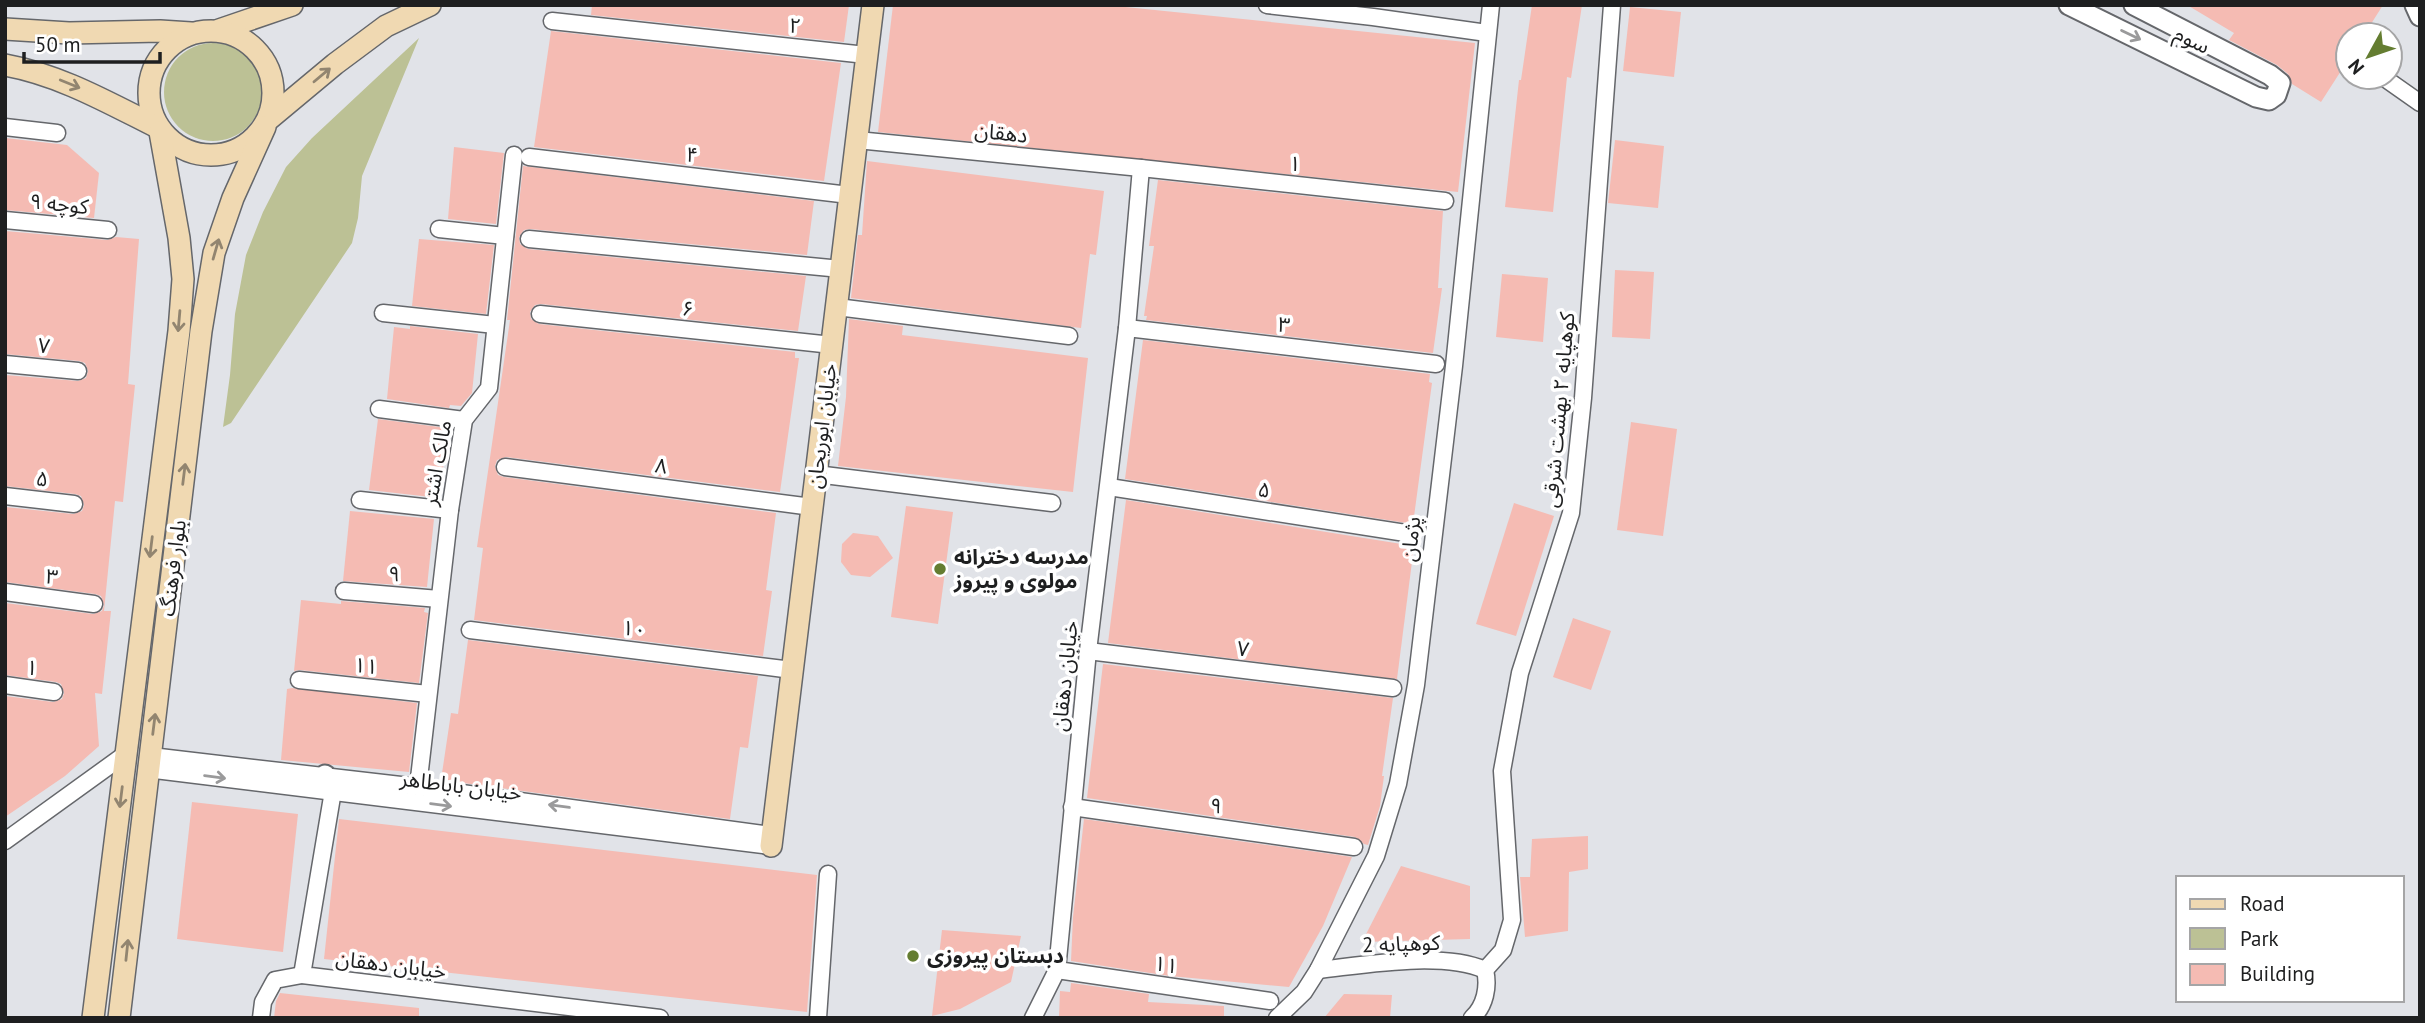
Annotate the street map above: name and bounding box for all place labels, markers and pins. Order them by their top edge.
place label: مدرسه دخترانه مولوی و پیروز [953,543,1089,595]
marker: مدرسه دخترانه مولوی و پیروز [932,561,948,577]
place label: دبستان پیروزی [927,942,1064,970]
marker: دبستان پیروزی [905,948,921,964]

